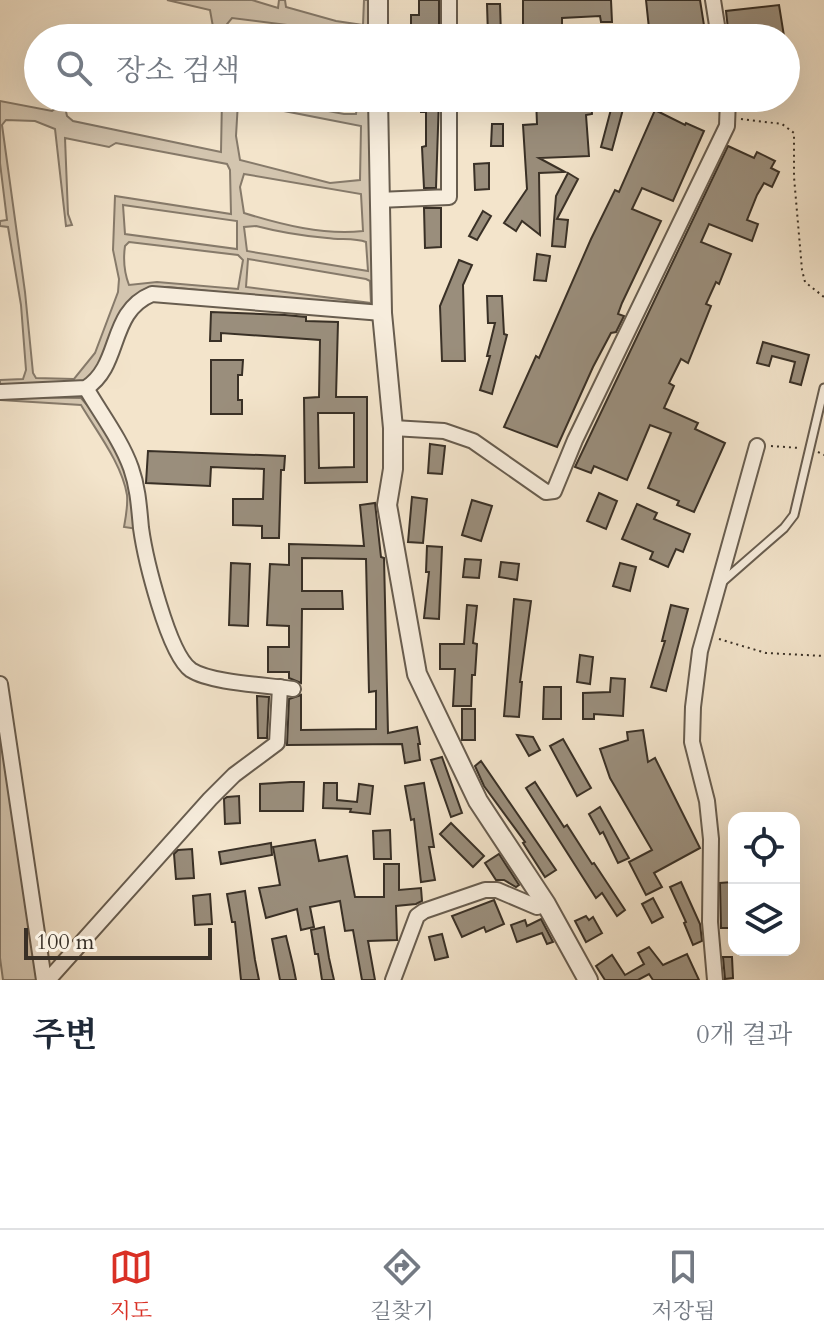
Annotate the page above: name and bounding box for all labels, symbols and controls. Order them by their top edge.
search box [24,24,800,112]
icon: search [52,46,96,90]
text: 장소 검색 [116,50,240,91]
map controls [728,812,800,956]
button: locate [728,812,800,884]
button: layers [728,884,800,956]
scale bar [24,924,212,960]
text: 100 m [36,927,94,957]
text: 주변 [32,1012,98,1058]
text: 0개 결과 [696,1017,792,1052]
tab: 지도 [109,1245,153,1326]
tab: 길찾기 [370,1245,434,1326]
tab: 저장됨 [651,1245,715,1326]

